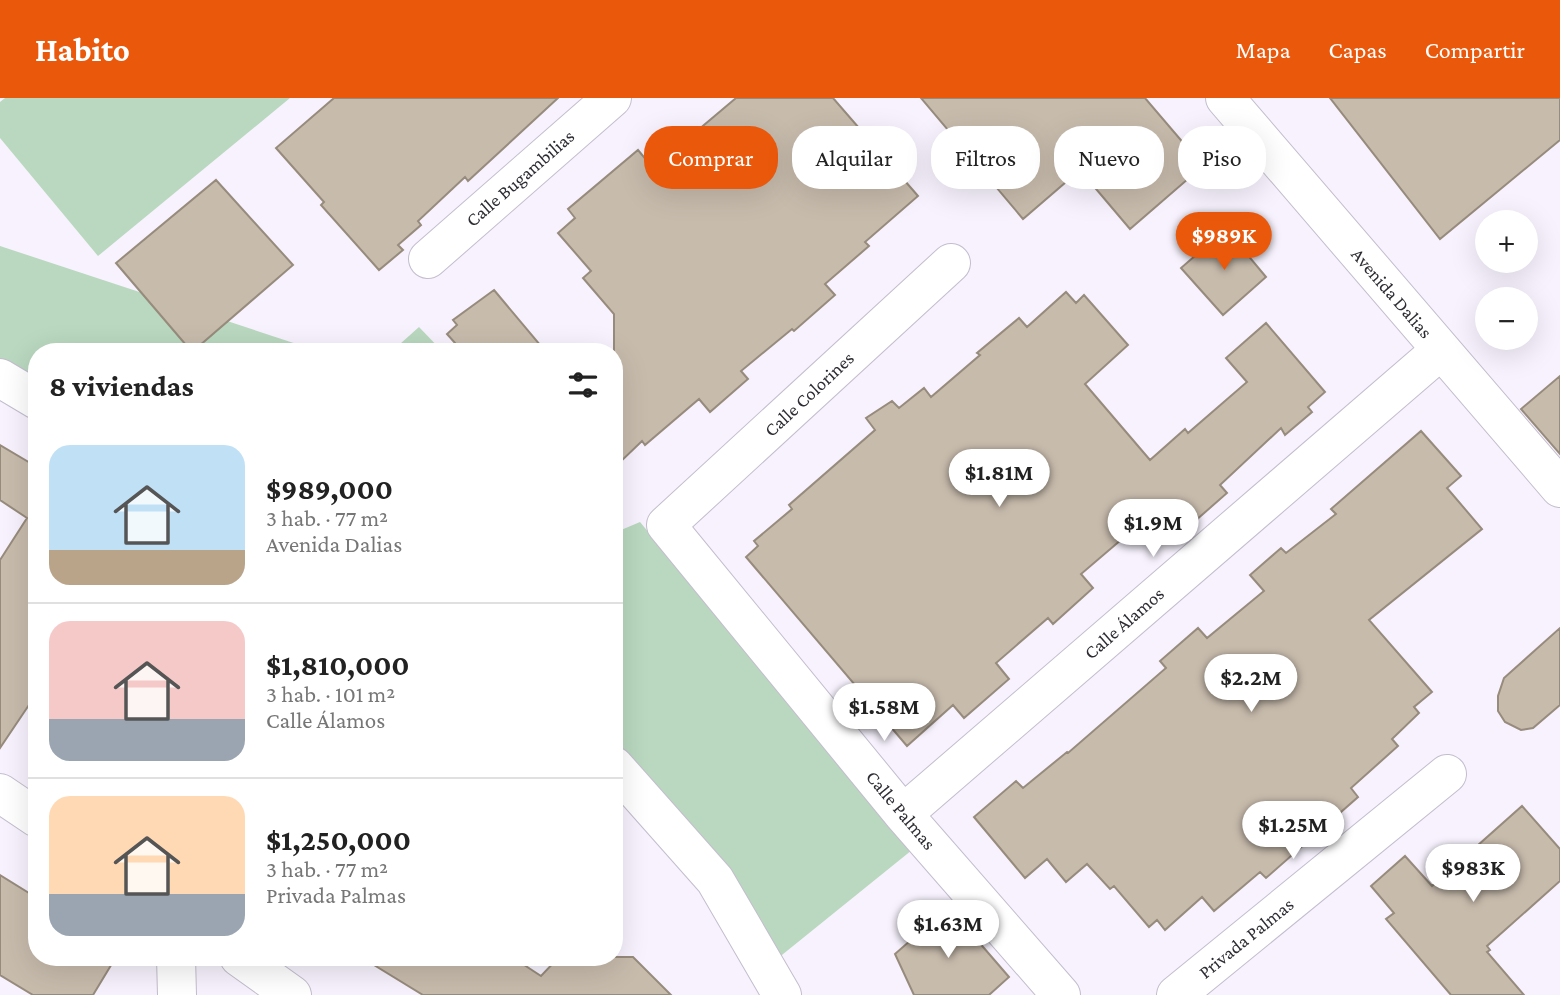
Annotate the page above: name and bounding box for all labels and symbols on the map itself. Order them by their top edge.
street label: Calle Bugambilias [462,125,578,231]
pin: $989K [1175,212,1273,272]
street label: Avenida Dalias [1347,244,1437,342]
street label: Calle Colorines [760,347,858,441]
pin: $1.81M [942,450,1056,509]
pin: $1.9M [1104,500,1202,559]
street label: Calle Álamos [1080,583,1168,663]
pin: $2.2M [1202,654,1300,714]
pin: $1.58M [827,684,941,743]
street label: Calle Palmas [862,766,940,854]
pin: $1.25M [1236,802,1350,861]
pin: $983K [1424,844,1522,904]
street label: Privada Palmas [1194,893,1298,983]
pin: $1.63M [891,900,1005,960]

